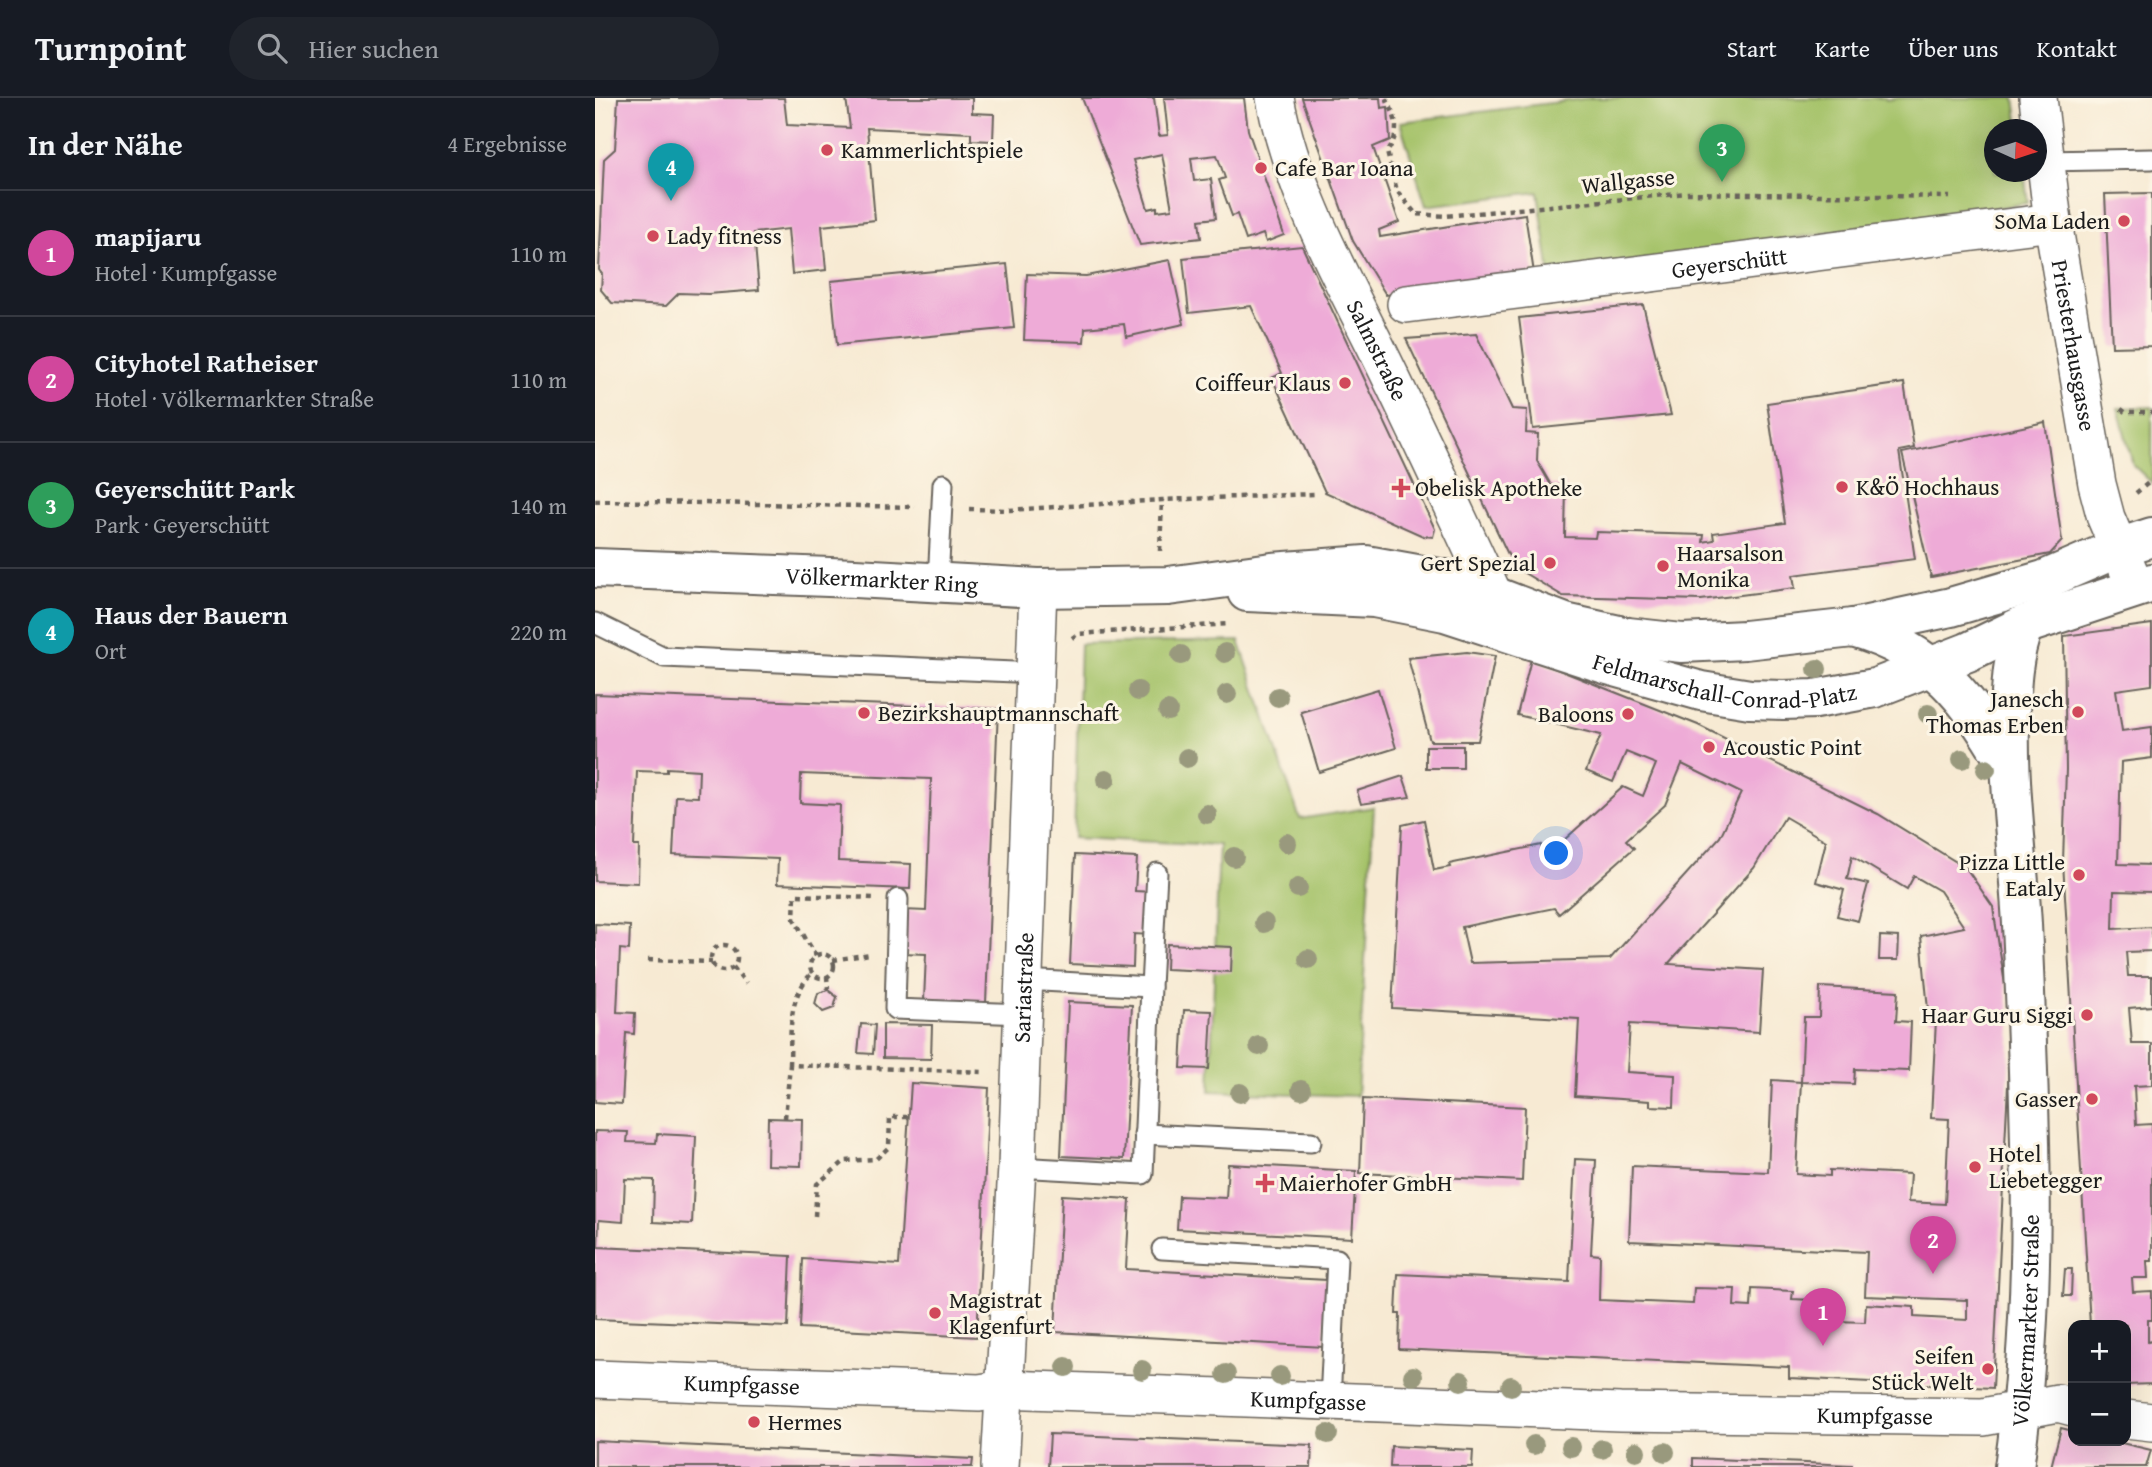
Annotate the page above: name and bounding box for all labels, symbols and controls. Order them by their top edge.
search box [229,17,719,80]
text: Turnpoint [35,24,187,72]
icon: search [253,29,291,67]
text: Hier suchen [309,29,439,68]
text: Start [1727,31,1777,66]
text: Karte [1815,31,1870,66]
text: Über uns [1908,31,1999,66]
text: Kontakt [2037,31,2117,66]
north arrow [1984,119,2047,182]
text: In der Nähe [28,122,183,166]
pin: 3 [1699,124,1745,182]
text: 4 Ergebnisse [447,127,567,160]
place label: Kammerlichtspiele [841,133,1023,166]
marker: Kammerlichtspiele [819,142,835,158]
pin: 4 [648,143,694,201]
place label: Cafe Bar Ioana [1275,151,1414,184]
street label: Wallgasse [1580,159,1676,202]
marker: Cafe Bar Ioana [1253,160,1269,176]
place label: SoMa Laden [1994,204,2110,237]
marker: SoMa Laden [2116,213,2132,229]
text: mapijaru [95,217,201,256]
place label: Lady fitness [667,219,782,252]
marker: Lady fitness [645,228,661,244]
text: 1 [45,237,57,270]
text: 110 m [510,237,567,270]
street label: Geyerschütt [1670,239,1789,286]
text: Hotel · Kumpfgasse [95,256,277,289]
street label: Priesterhausgasse [2044,257,2105,434]
street label: Salmstraße [1339,294,1417,406]
text: Cityhotel Ratheiser [95,343,318,382]
text: 2 [45,363,57,396]
text: 110 m [510,363,567,396]
place label: Coiffeur Klaus [1195,366,1331,399]
marker: Coiffeur Klaus [1337,375,1353,391]
text: Hotel · Völkermarkter Straße [95,382,374,415]
text: Geyerschütt Park [95,469,295,508]
place label: K&Ö Hochhaus [1856,470,1999,503]
place label: Obelisk Apotheke [1415,471,1582,504]
marker: K&Ö Hochhaus [1834,479,1850,495]
marker: Obelisk Apotheke [1393,480,1409,496]
text: 3 [45,489,57,522]
text: 140 m [510,489,567,522]
text: Park · Geyerschütt [95,508,270,541]
place label: Haarsalson Monika [1677,536,1784,595]
place label: Gert Spezial [1421,546,1536,579]
marker: Gert Spezial [1542,555,1558,571]
street label: Völkermarkter Ring [785,558,980,601]
marker: Haarsalson Monika [1655,558,1671,574]
text: Haus der Bauern [95,595,288,634]
text: 4 [45,615,57,648]
text: 220 m [510,615,567,648]
text: Ort [95,634,127,667]
street label: Feldmarschall-Conrad-Platz [1589,644,1859,716]
place label: Janesch Thomas Erben [1926,682,2064,741]
place label: Bezirkshauptmannschaft [878,696,1119,729]
place label: Baloons [1538,697,1614,730]
marker: Janesch Thomas Erben [2070,704,2086,720]
marker: Bezirkshauptmannschaft [856,705,872,721]
marker: Baloons [1620,706,1636,722]
place label: Acoustic Point [1723,730,1862,763]
marker: Acoustic Point [1701,739,1717,755]
your location [1539,836,1573,870]
place label: Pizza Little Eataly [1959,845,2066,904]
marker: Pizza Little Eataly [2071,867,2087,883]
street label: Sariastraße [1005,932,1042,1043]
place label: Haar Guru Siggi [1921,998,2073,1031]
marker: Haar Guru Siggi [2079,1007,2095,1023]
place label: Gasser [2015,1082,2079,1115]
marker: Gasser [2084,1091,2100,1107]
place label: Hotel Liebetegger [1989,1137,2103,1196]
marker: Hotel Liebetegger [1967,1159,1983,1175]
place label: Maierhofer GmbH [1279,1166,1452,1199]
marker: Maierhofer GmbH [1257,1175,1273,1191]
street label: Völkermarkter Straße [2002,1214,2047,1429]
pin: 2 [1910,1216,1956,1274]
place label: Magistrat Klagenfurt [949,1283,1053,1342]
pin: 1 [1800,1288,1846,1346]
marker: Magistrat Klagenfurt [927,1305,943,1321]
map controls [2068,1320,2131,1446]
button: + [2068,1320,2131,1383]
place label: Seifen Stück Welt [1872,1339,1974,1398]
marker: Seifen Stück Welt [1980,1361,1996,1377]
street label: Kumpfgasse [683,1365,801,1402]
street label: Kumpfgasse [1250,1381,1367,1418]
button: − [2068,1383,2131,1446]
street label: Kumpfgasse [1817,1398,1933,1432]
place label: Hermes [768,1405,842,1438]
marker: Hermes [746,1414,762,1430]

